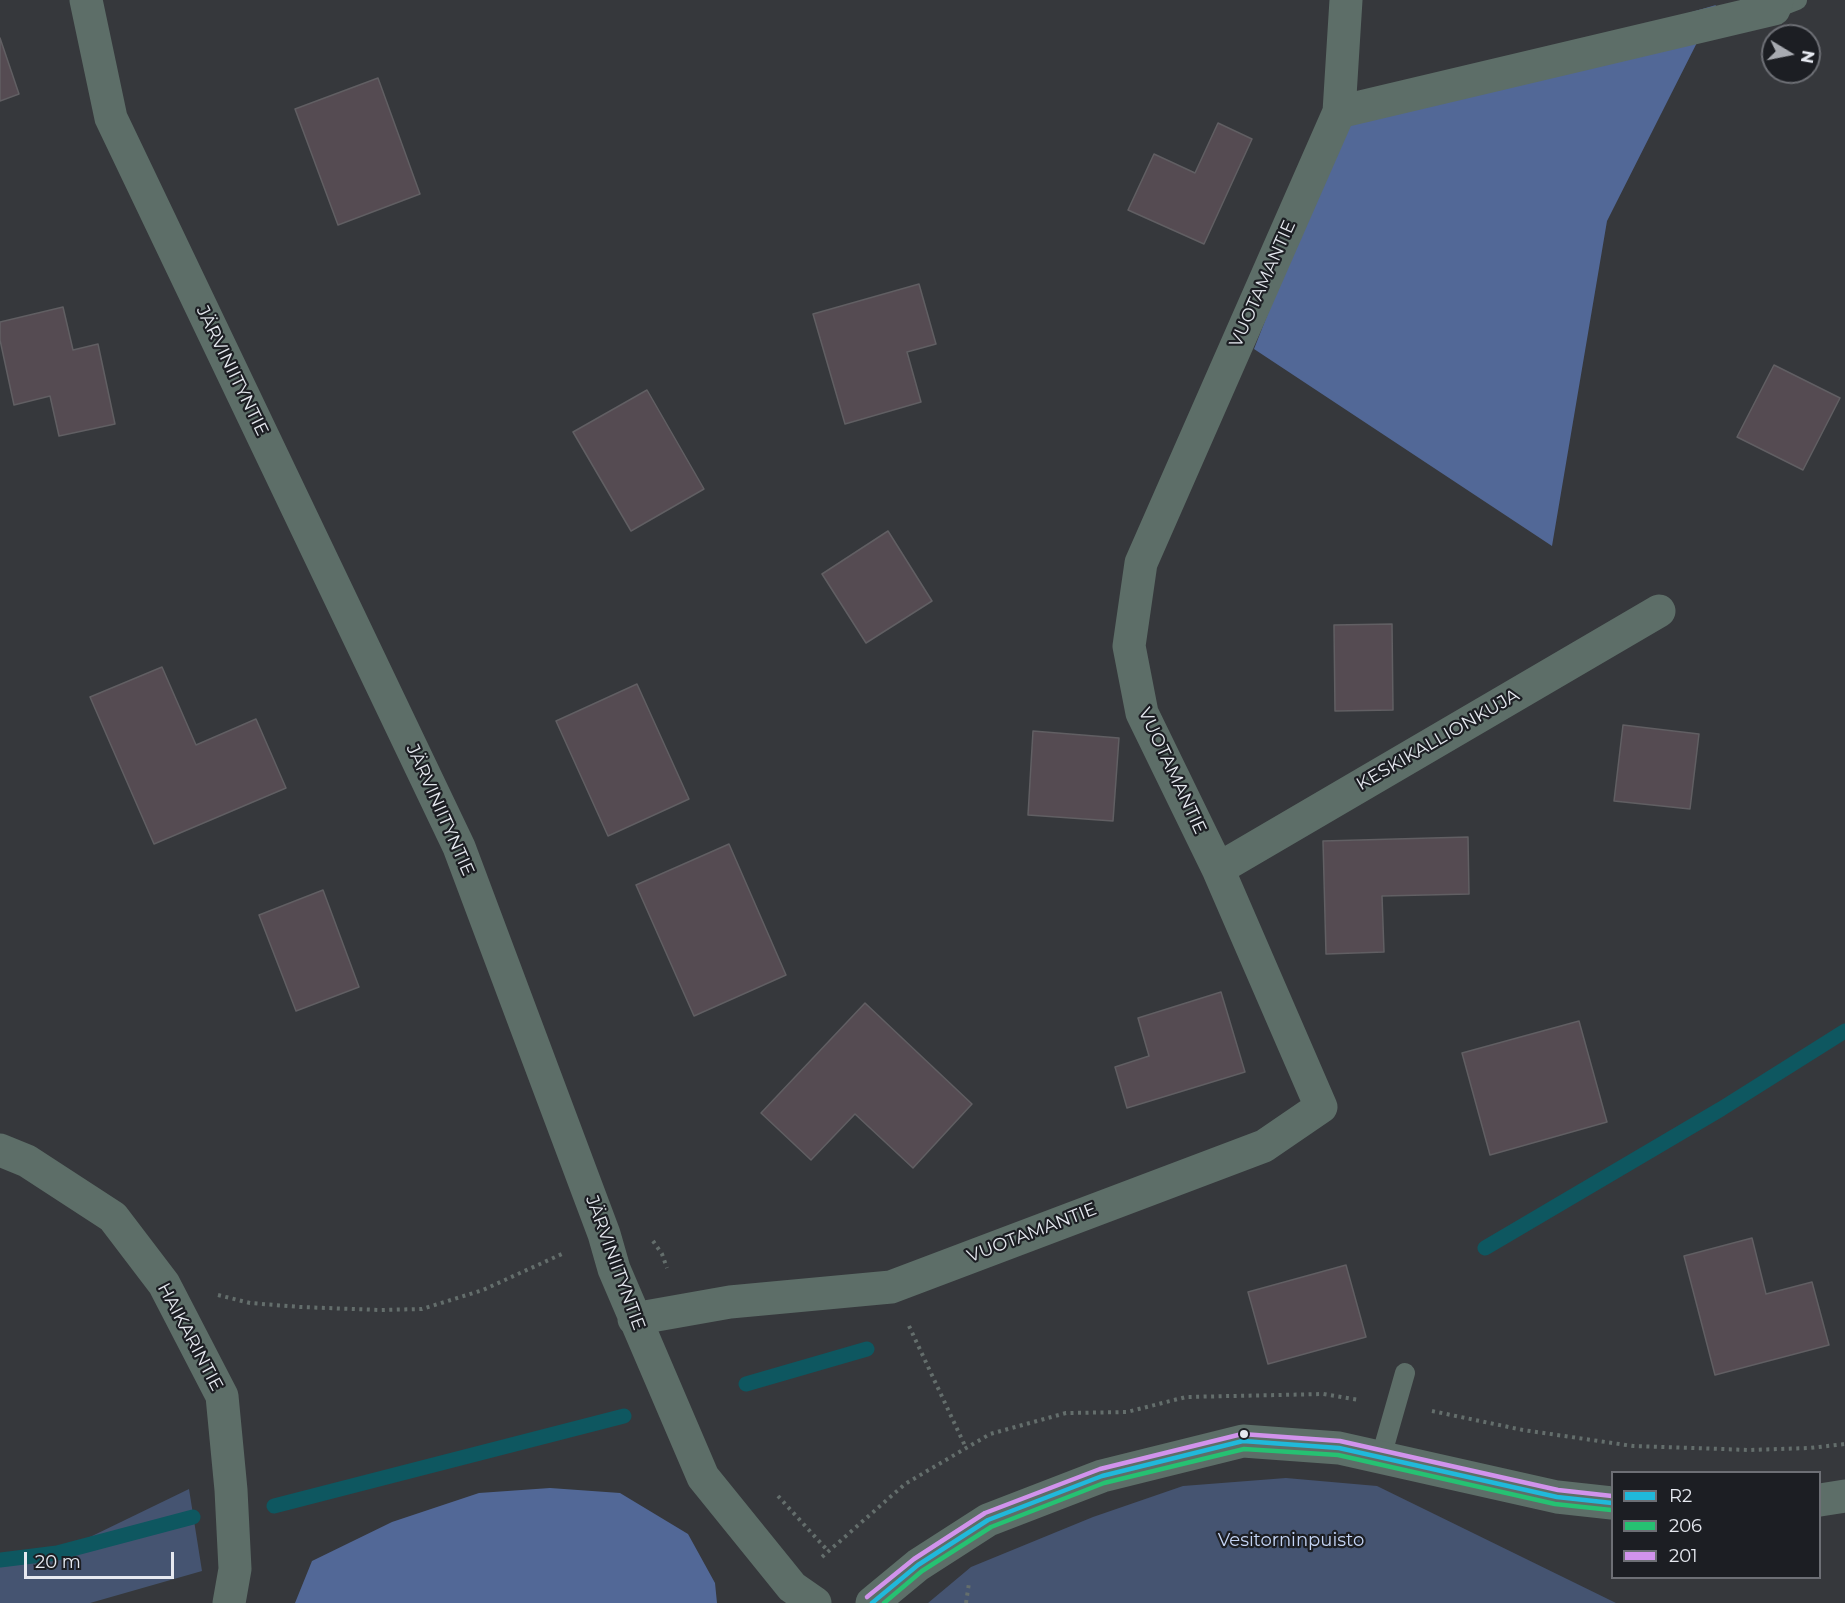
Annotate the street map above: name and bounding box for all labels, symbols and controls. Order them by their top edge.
north arrow [1761,24,1821,84]
text: N [1797,49,1818,65]
street label: VUOTAMANTIE [1225,217,1301,351]
street label: JÄRVINIITYNTIE [191,303,273,439]
street label: KESKIKALLIONKUJA [1353,685,1523,795]
street label: VUOTAMANTIE [1133,704,1211,838]
street label: JÄRVINIITYNTIE [401,741,479,879]
street label: JÄRVINIITYNTIE [581,1193,649,1333]
street label: VUOTAMANTIE [964,1198,1100,1268]
street label: HAIKARINTIE [153,1279,227,1395]
unlabelled marker [1238,1428,1250,1440]
legend [1611,1471,1821,1579]
text: R2 [1669,1485,1692,1507]
text: 206 [1669,1515,1702,1537]
park label: Vesitorninpuisto [1218,1530,1364,1552]
scale bar [27,1540,177,1578]
text: 201 [1669,1545,1698,1567]
text: 20 m [35,1551,81,1573]

